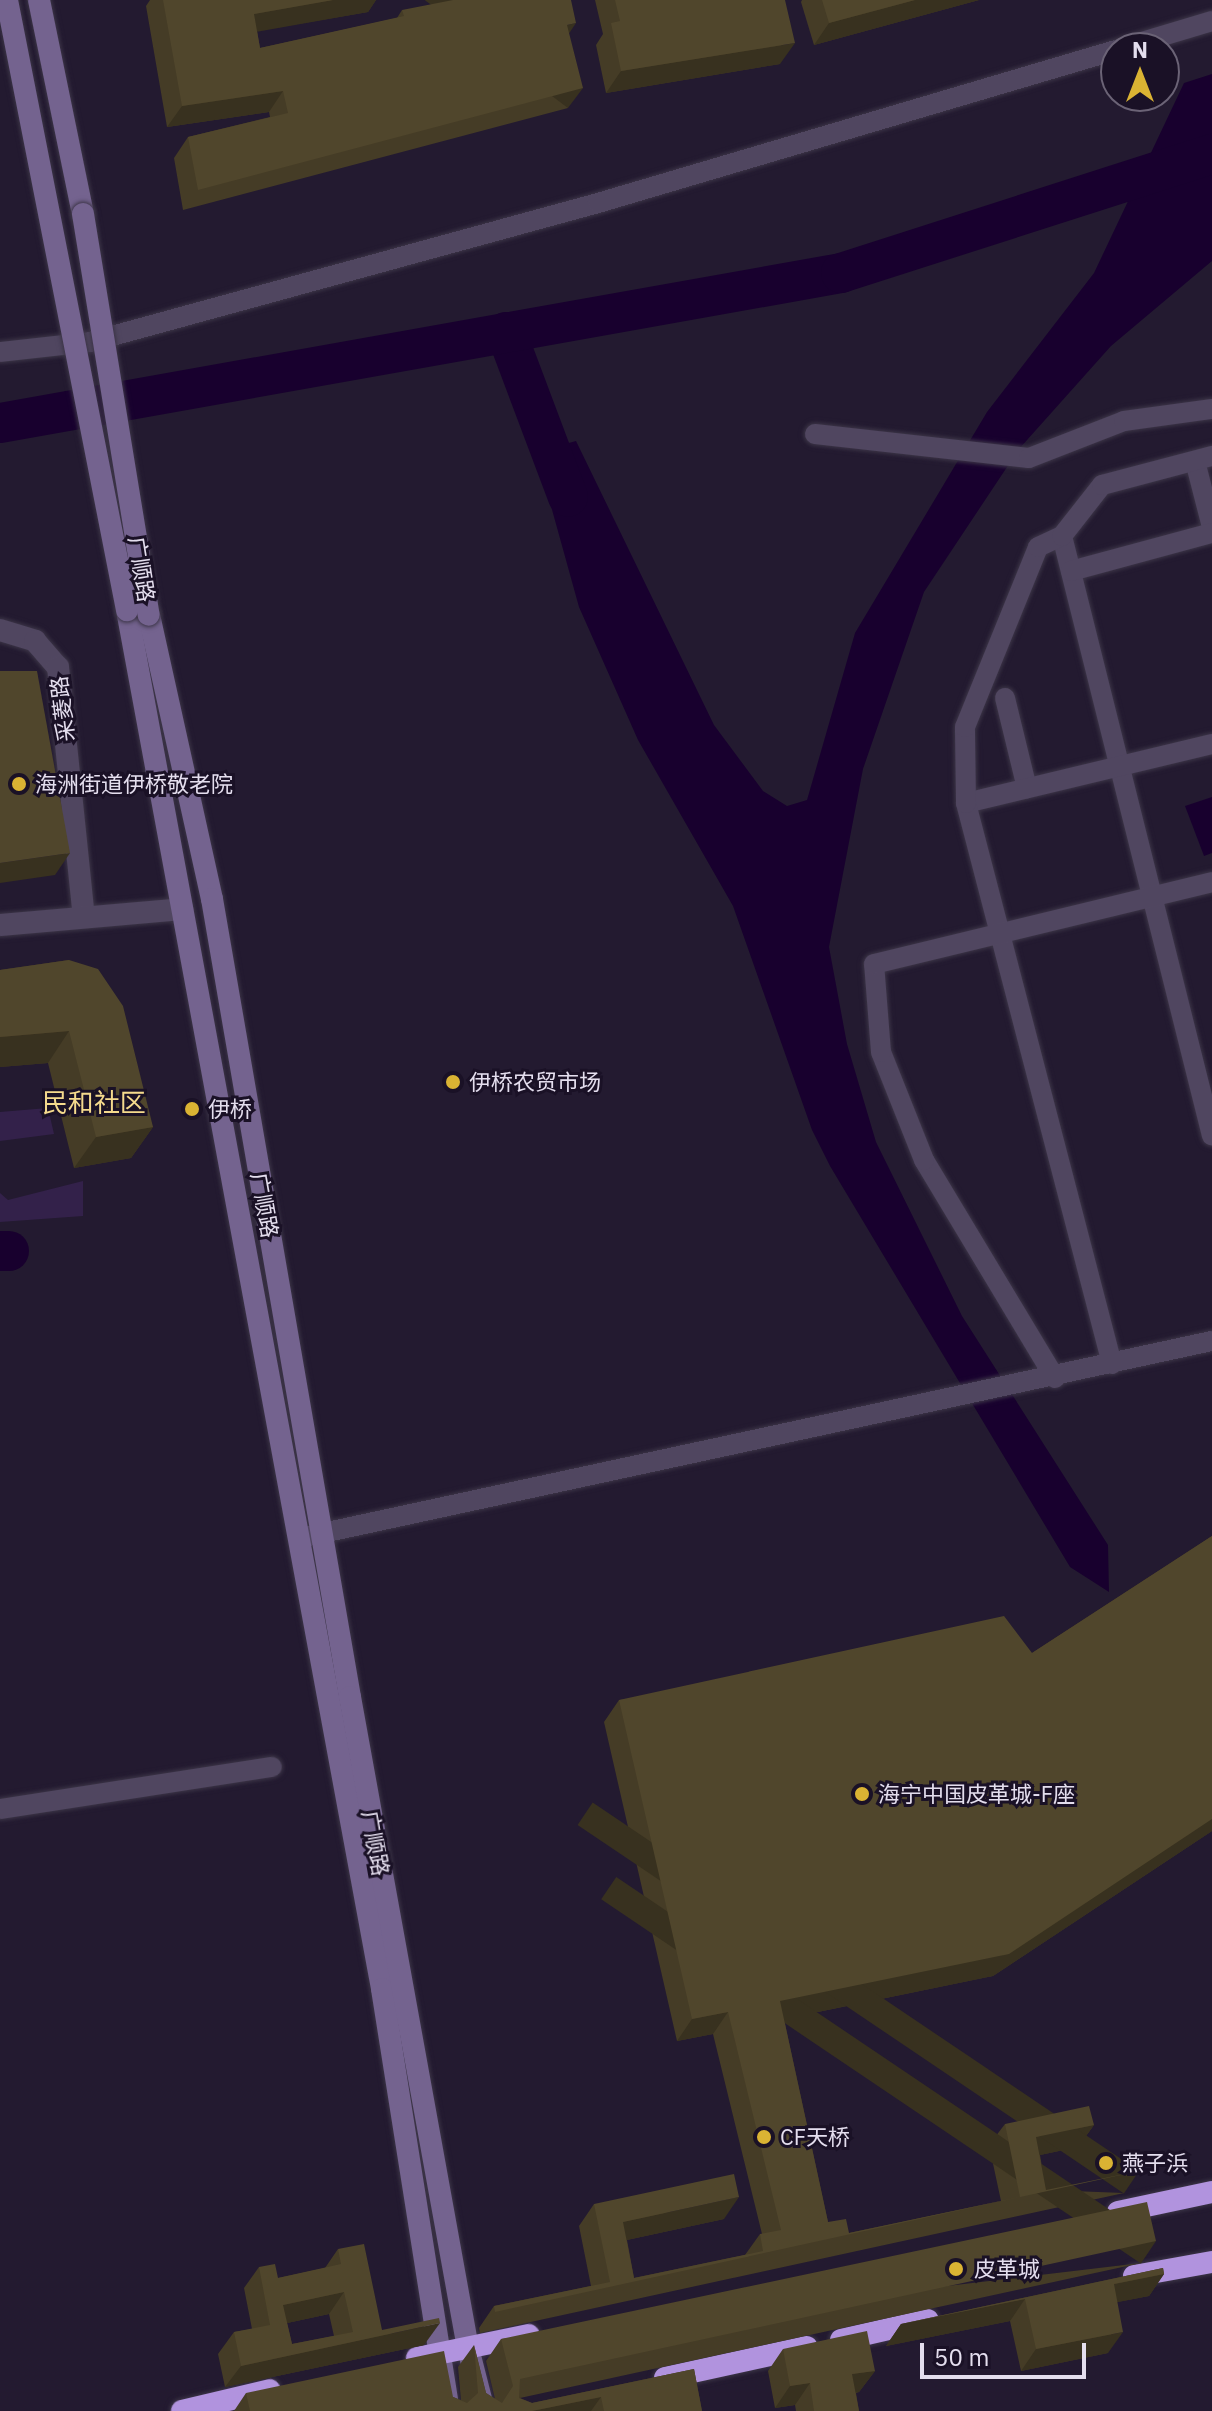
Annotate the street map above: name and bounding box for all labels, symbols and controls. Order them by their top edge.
north arrow [1100,32,1180,112]
text: N [1132,35,1148,64]
street label: 广顺路 [124,534,160,604]
street label: 采菱路 [45,675,79,743]
place label: 海洲街道伊桥敬老院 [35,771,233,797]
marker: 海洲街道伊桥敬老院 [10,775,28,793]
place label: 伊桥农贸市场 [469,1069,601,1095]
marker: 伊桥农贸市场 [444,1073,462,1091]
district label: 民和社区 [42,1087,146,1119]
place label: 伊桥 [208,1096,252,1122]
marker: 伊桥 [183,1100,201,1118]
street label: 广顺路 [246,1170,284,1240]
place label: 海宁中国皮革城-F座 [878,1781,1075,1807]
marker: 海宁中国皮革城-F座 [853,1785,871,1803]
street label: 广顺路 [357,1808,395,1878]
place label: CF天桥 [780,2124,850,2150]
marker: CF天桥 [755,2128,773,2146]
place label: 燕子浜 [1122,2150,1188,2176]
marker: 燕子浜 [1097,2154,1115,2172]
place label: 皮革城 [974,2256,1040,2282]
marker: 皮革城 [945,2258,967,2280]
scale bar [924,2327,1090,2377]
text: 50 m [934,2341,989,2373]

